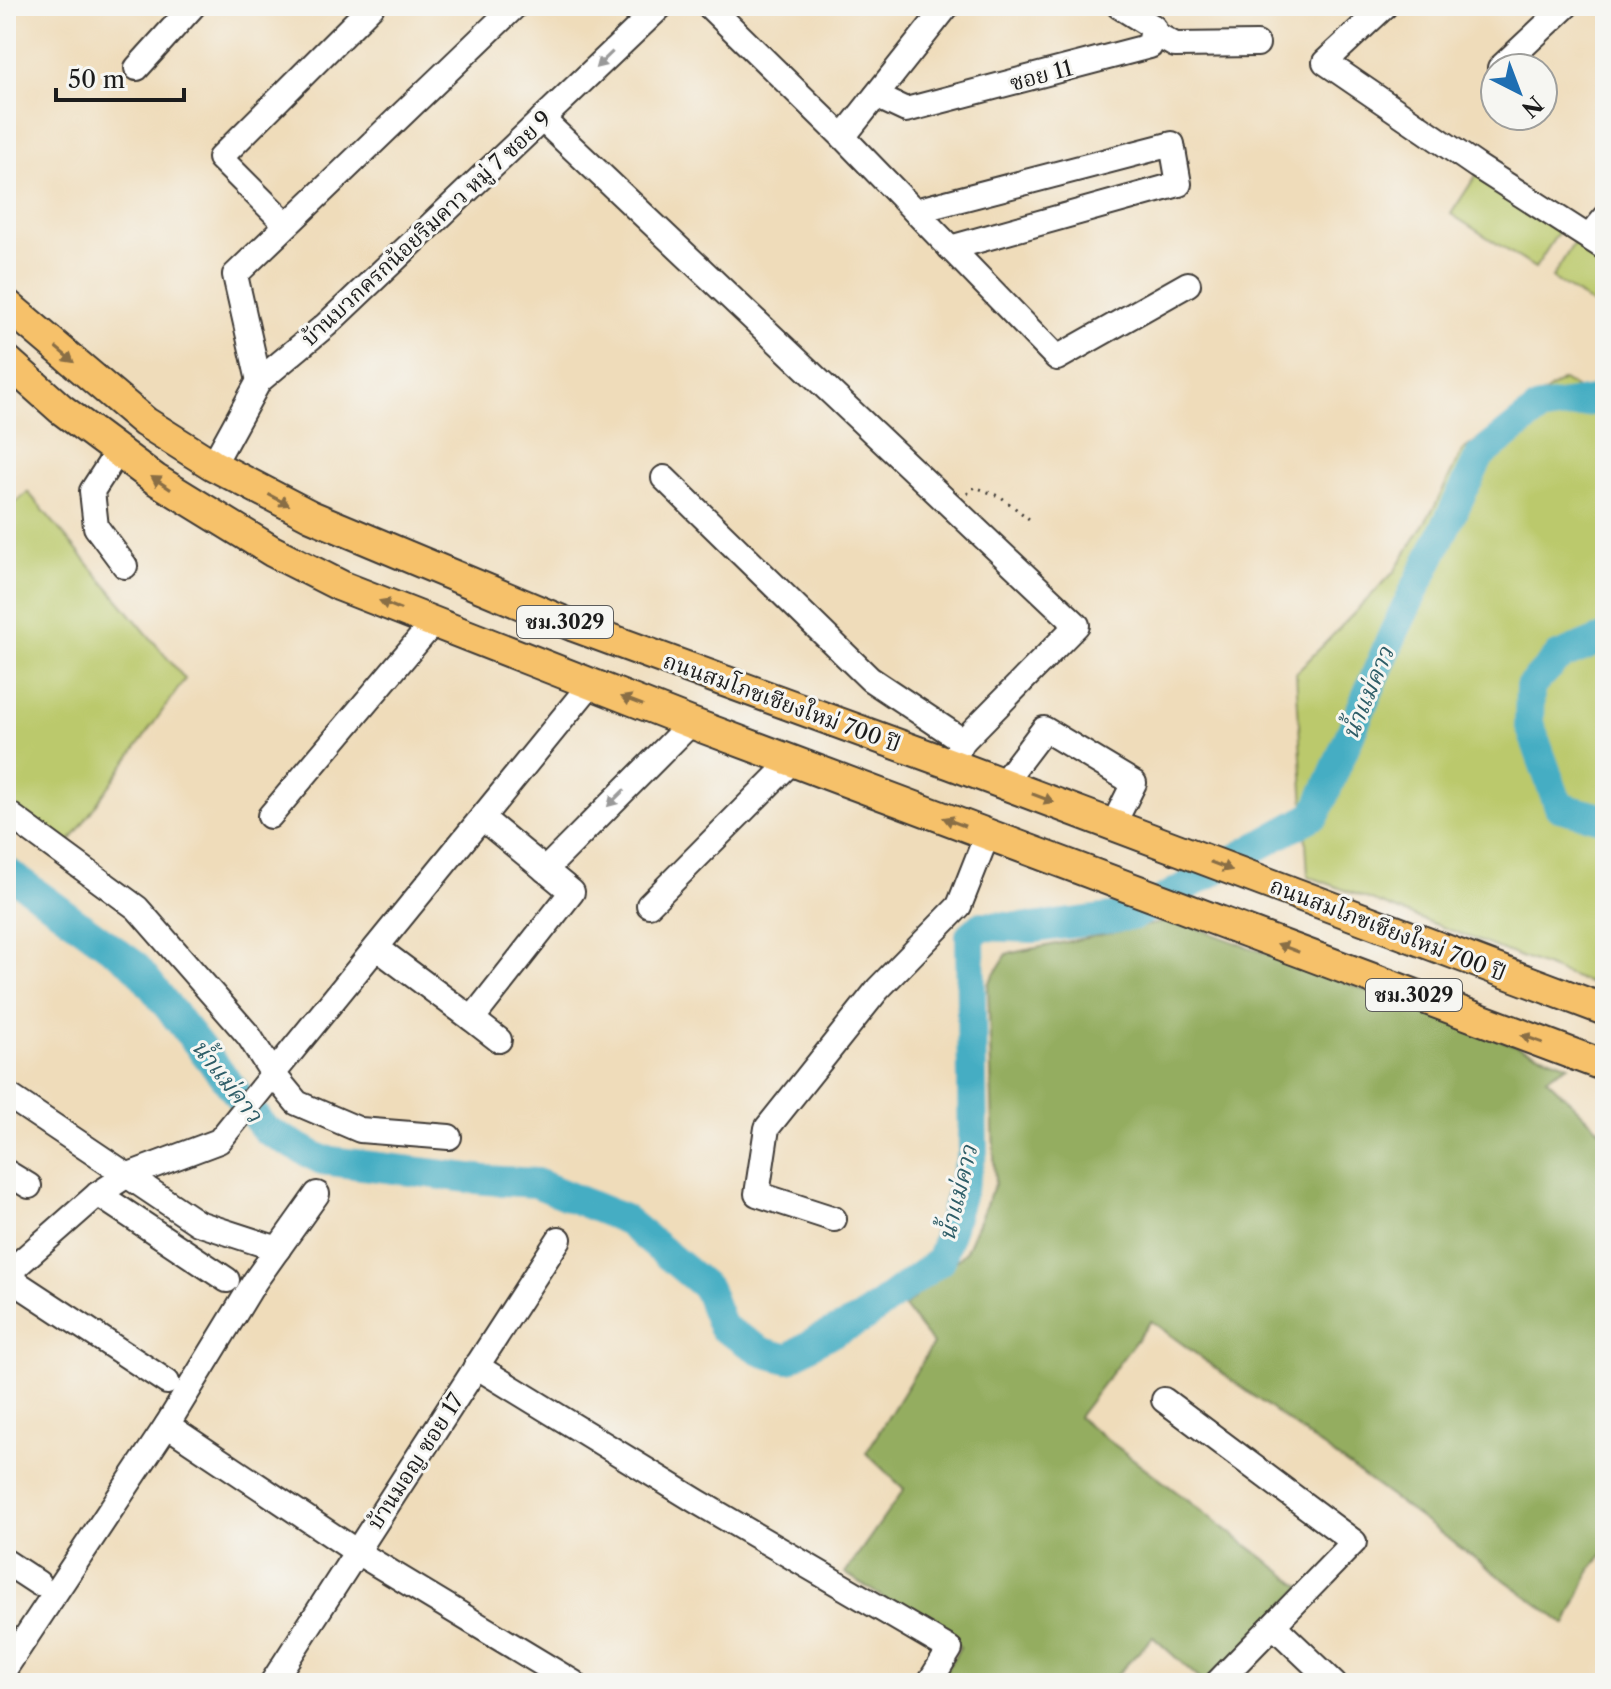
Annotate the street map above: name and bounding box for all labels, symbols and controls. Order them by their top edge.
one-way arrow [595,50,614,68]
scale bar [56,52,184,102]
north arrow [1479,52,1559,132]
street label: ซอย 11 [1007,54,1075,97]
text: 50 m [68,65,125,94]
text: N [1516,90,1548,123]
street label: บ้านบวกครกน้อยริมคาว หมู่ 7 ซอย 9 [296,105,557,352]
one-way arrow [55,346,75,363]
one-way arrow [151,475,172,490]
one-way arrow [268,494,291,507]
one-way arrow [378,599,402,612]
road number: ชม.3029 [517,606,613,638]
water label: น้ำแม่คาว [1332,641,1400,743]
street label: ถนนสมโภชเชียงใหม่ 700 ปี [660,646,904,758]
one-way arrow [620,694,644,707]
one-way arrow [607,789,626,807]
one-way arrow [1031,792,1055,805]
one-way arrow [942,815,966,828]
one-way arrow [1209,860,1233,873]
street label: ถนนสมโภชเชียงใหม่ 700 ปี [1266,871,1510,987]
one-way arrow [1276,941,1300,954]
road number: ชม.3029 [1366,979,1462,1011]
water label: น้ำแม่คาว [186,1032,272,1128]
one-way arrow [1519,1033,1543,1045]
water label: น้ำแม่คาว [929,1141,984,1244]
street label: บ้านมอญ ซอย 17 [361,1388,469,1534]

